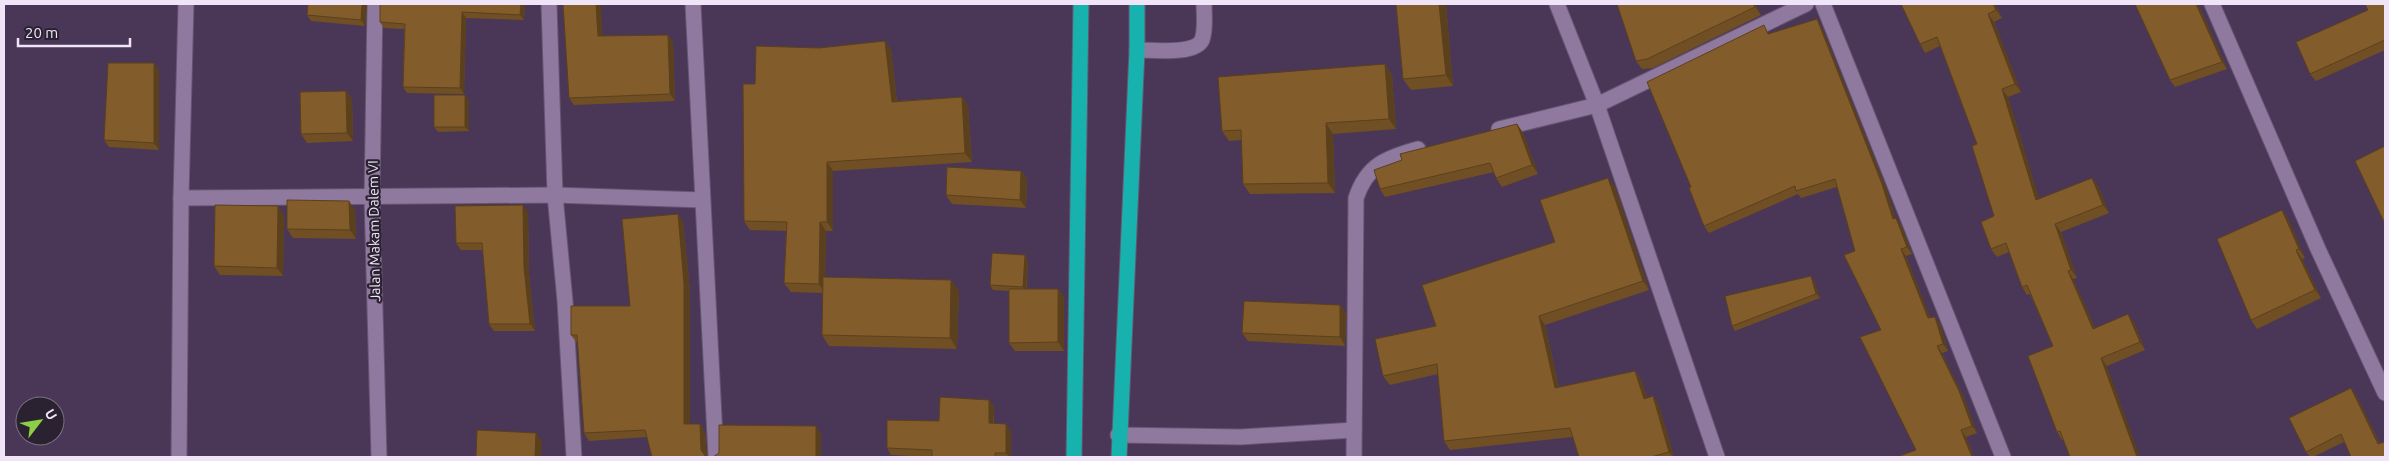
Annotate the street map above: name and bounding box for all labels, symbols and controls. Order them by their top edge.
scale bar [18,15,130,47]
text: 20 m [25,24,58,41]
street label: Jalan Makam Dalem VI [365,160,383,302]
north arrow [15,396,65,446]
text: U [42,406,61,423]

